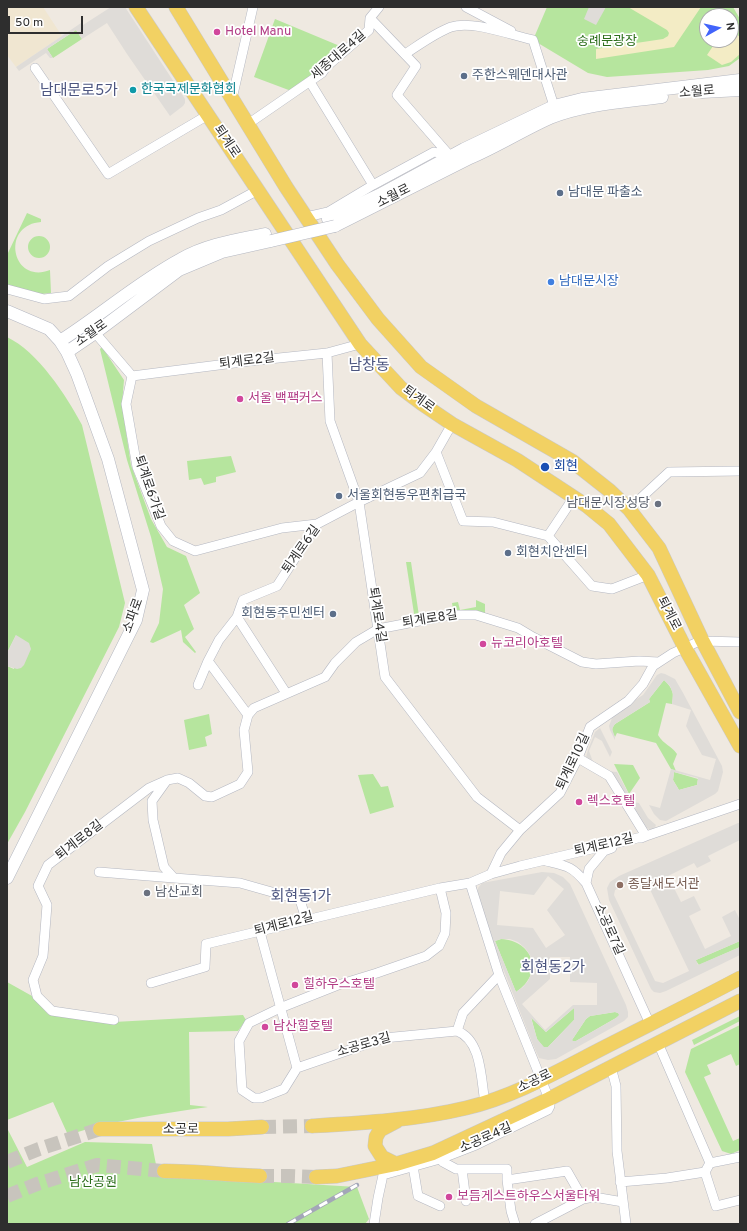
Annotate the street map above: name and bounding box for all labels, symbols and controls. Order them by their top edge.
scale bar [10,8,85,34]
north arrow [699,8,739,48]
text: 50 m [15,15,43,31]
text: N [722,22,737,31]
place label: Hotel Manu [225,24,291,40]
marker: Hotel Manu [212,27,222,37]
street label: 세종대로4길 [308,28,370,84]
park label: 숭례문광장 [577,34,637,50]
place label: 주한스웨덴대사관 [472,68,568,84]
marker: 주한스웨덴대사관 [459,71,469,81]
place label: 한국국제문화협회 [141,82,237,98]
district label: 남대문로5가 [40,83,118,101]
street label: 소월로 [678,84,716,102]
marker: 한국국제문화협회 [128,85,138,95]
street label: 퇴계로 [210,123,242,161]
street label: 소월로 [374,182,414,212]
place label: 남대문 파출소 [568,185,643,201]
marker: 남대문 파출소 [555,188,565,198]
place label: 남대문시장 [559,274,619,290]
marker: 남대문시장 [546,277,556,287]
street label: 소월로 [73,317,111,351]
street label: 퇴계로2길 [218,351,276,373]
district label: 남창동 [348,358,390,376]
street label: 퇴계로 [399,383,437,417]
place label: 서울 백팩커스 [248,391,323,407]
marker: 서울 백팩커스 [235,394,245,404]
street label: 퇴계로6가길 [130,454,166,522]
place label: 회현 [554,459,578,475]
marker: 회현 [539,461,551,473]
place label: 서울회현동우편취급국 [347,488,467,504]
marker: 서울회현동우편취급국 [334,491,344,501]
place label: 남대문시장성당 [566,496,650,512]
marker: 남대문시장성당 [653,499,663,509]
street label: 퇴계로6길 [280,523,324,577]
place label: 회현치안센터 [516,545,588,561]
marker: 회현치안센터 [503,548,513,558]
street label: 퇴계로4길 [364,586,388,644]
street label: 퇴계로 [653,594,683,634]
street label: 소파로 [121,596,147,636]
place label: 회현동주민센터 [241,606,325,622]
street label: 퇴계로8길 [401,608,459,632]
marker: 회현동주민센터 [328,609,338,619]
place label: 뉴코리아호텔 [491,636,563,652]
marker: 뉴코리아호텔 [478,639,488,649]
street label: 퇴계로10길 [554,731,594,793]
place label: 렉스호텔 [587,794,635,810]
marker: 렉스호텔 [574,797,584,807]
street label: 퇴계로8길 [53,818,107,864]
street label: 퇴계로12길 [573,832,635,860]
place label: 종달새도서관 [628,877,700,893]
marker: 종달새도서관 [615,880,625,890]
place label: 남산교회 [155,885,203,901]
marker: 남산교회 [142,888,152,898]
district label: 회현동1가 [271,889,331,907]
street label: 소공로7길 [590,902,626,958]
street label: 퇴계로12길 [253,910,315,940]
district label: 회현동2가 [521,960,585,978]
place label: 힐하우스호텔 [303,977,375,993]
marker: 힐하우스호텔 [290,980,300,990]
place label: 남산힐호텔 [273,1019,333,1035]
marker: 남산힐호텔 [260,1022,270,1032]
street label: 소공로3길 [335,1031,393,1061]
street label: 소공로 [515,1067,555,1097]
street label: 소공로4길 [457,1121,515,1157]
street label: 소공로 [163,1122,199,1138]
park label: 남산공원 [69,1175,117,1191]
place label: 보듬게스트하우스서울타워 [457,1189,601,1205]
marker: 보듬게스트하우스서울타워 [444,1192,454,1202]

